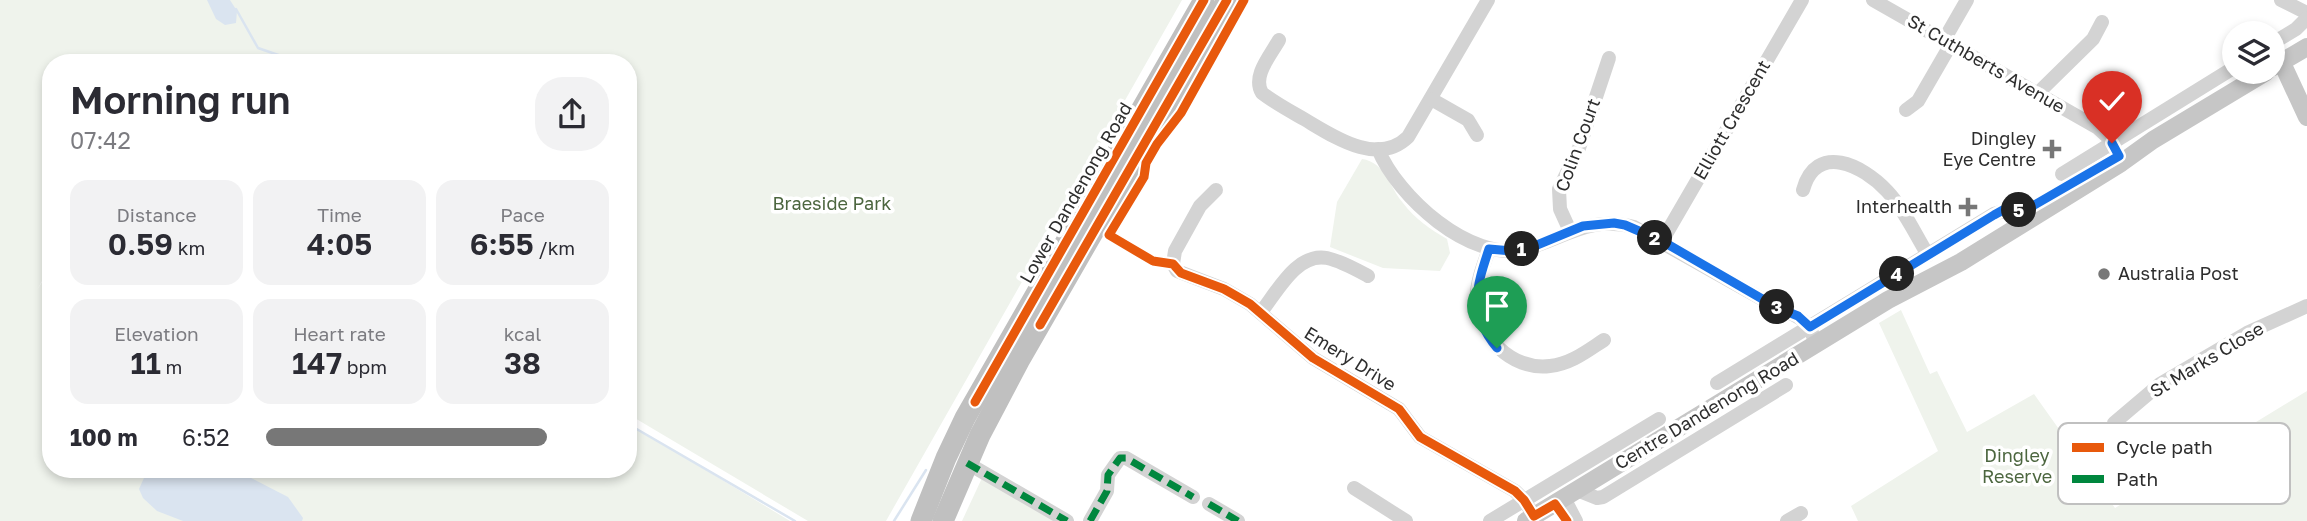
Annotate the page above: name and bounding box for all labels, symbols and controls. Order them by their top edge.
street label: St Cuthberts Avenue [1904,9,2069,117]
map controls [2222,21,2285,84]
button: layers [2222,21,2285,84]
street label: Elliott Crescent [1688,56,1774,183]
pin [2082,71,2142,143]
text: Morning run [70,77,291,122]
button: share [535,77,609,151]
icon: check [2093,82,2131,120]
street label: Colin Court [1550,95,1604,194]
street label: Lower Dandenong Road [1014,98,1136,287]
text: 07:42 [70,126,131,154]
place label: Dingley Eye Centre [1942,127,2036,170]
marker: Dingley Eye Centre [2042,139,2062,159]
park label: Braeside Park [773,192,891,214]
pin: 5 [2002,192,2036,228]
place label: Interhealth [1855,195,1952,217]
marker: Interhealth [1958,197,1978,217]
text: 5 [2013,198,2024,221]
text: Distance [117,203,196,226]
text: Time [317,203,362,226]
text: Pace [500,203,545,226]
pin: 2 [1638,220,1672,256]
text: 0.59 [108,226,173,262]
text: 4:05 [307,226,372,262]
text: 6:55 [470,226,534,262]
text: 2 [1649,226,1660,249]
pin: 1 [1504,232,1540,266]
text: km [173,236,205,259]
text: /km [534,236,575,259]
text: 1 [1517,237,1526,260]
pin: 4 [1880,256,1914,292]
text: 4 [1891,262,1902,285]
place label: Australia Post [2118,262,2239,284]
marker: Australia Post [2096,266,2112,282]
pin [1467,276,1527,348]
icon: arrive [1478,287,1516,325]
pin: 3 [1760,290,1795,324]
text: 3 [1771,295,1782,318]
street label: St Marks Close [2146,317,2267,402]
street label: Emery Drive [1301,321,1400,395]
text: Elevation [114,322,199,345]
text: Heart rate [293,322,386,345]
text: kcal [504,322,541,345]
text: 11 [131,345,161,381]
text: 147 [292,345,342,381]
text: 38 [504,345,541,381]
street label: Centre Dandenong Road [1611,347,1802,474]
text: m [161,355,182,378]
text: bpm [342,355,387,378]
text: 100 m [70,423,138,451]
text: 6:52 [182,423,230,451]
legend [2058,423,2290,504]
text: Cycle path [2116,435,2213,458]
park label: Dingley Reserve [1982,444,2052,487]
text: Path [2116,467,2158,490]

